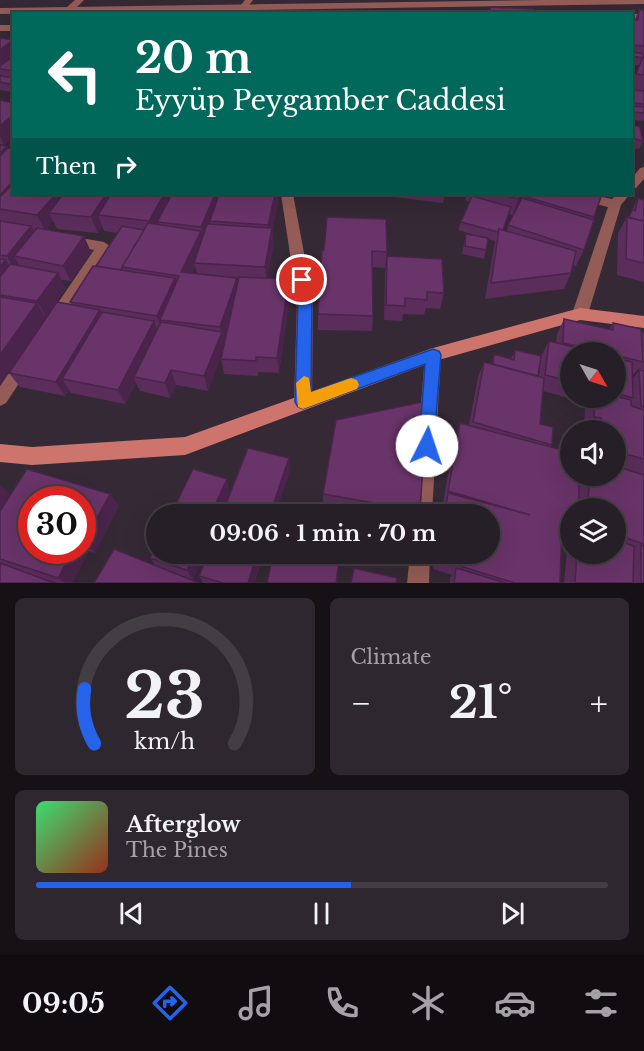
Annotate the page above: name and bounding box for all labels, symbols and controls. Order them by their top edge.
text: 20 m [135,32,252,84]
icon: left [36,36,114,114]
text: Eyyüp Peygamber Caddesi [135,84,506,117]
icon: right [109,150,142,183]
text: Then [36,153,97,180]
pin [276,254,327,305]
icon: arrive [285,263,318,296]
north arrow [560,342,626,408]
map controls [560,342,626,564]
position arrow [395,414,459,478]
button: sound [560,420,626,486]
speed limit sign: 30 [18,486,96,564]
button: layers [560,498,626,564]
text: 09:06 · 1 min · 70 m [210,520,436,547]
text: Climate [351,645,431,669]
text: 23 [125,657,205,735]
text: 21° [449,674,513,730]
text: − [351,683,371,724]
text: + [590,683,608,724]
text: km/h [134,728,195,755]
text: Afterglow [126,811,241,838]
text: The Pines [126,838,228,862]
icon: previous [115,897,148,930]
icon: pause [305,897,338,930]
icon: next [496,897,529,930]
icon: directions [149,982,191,1024]
icon: music [235,982,277,1024]
icon: phone [321,982,363,1024]
icon: climate [407,982,449,1024]
icon: car [494,982,536,1024]
icon: filters [580,982,622,1024]
text: 09:05 [22,987,105,1020]

